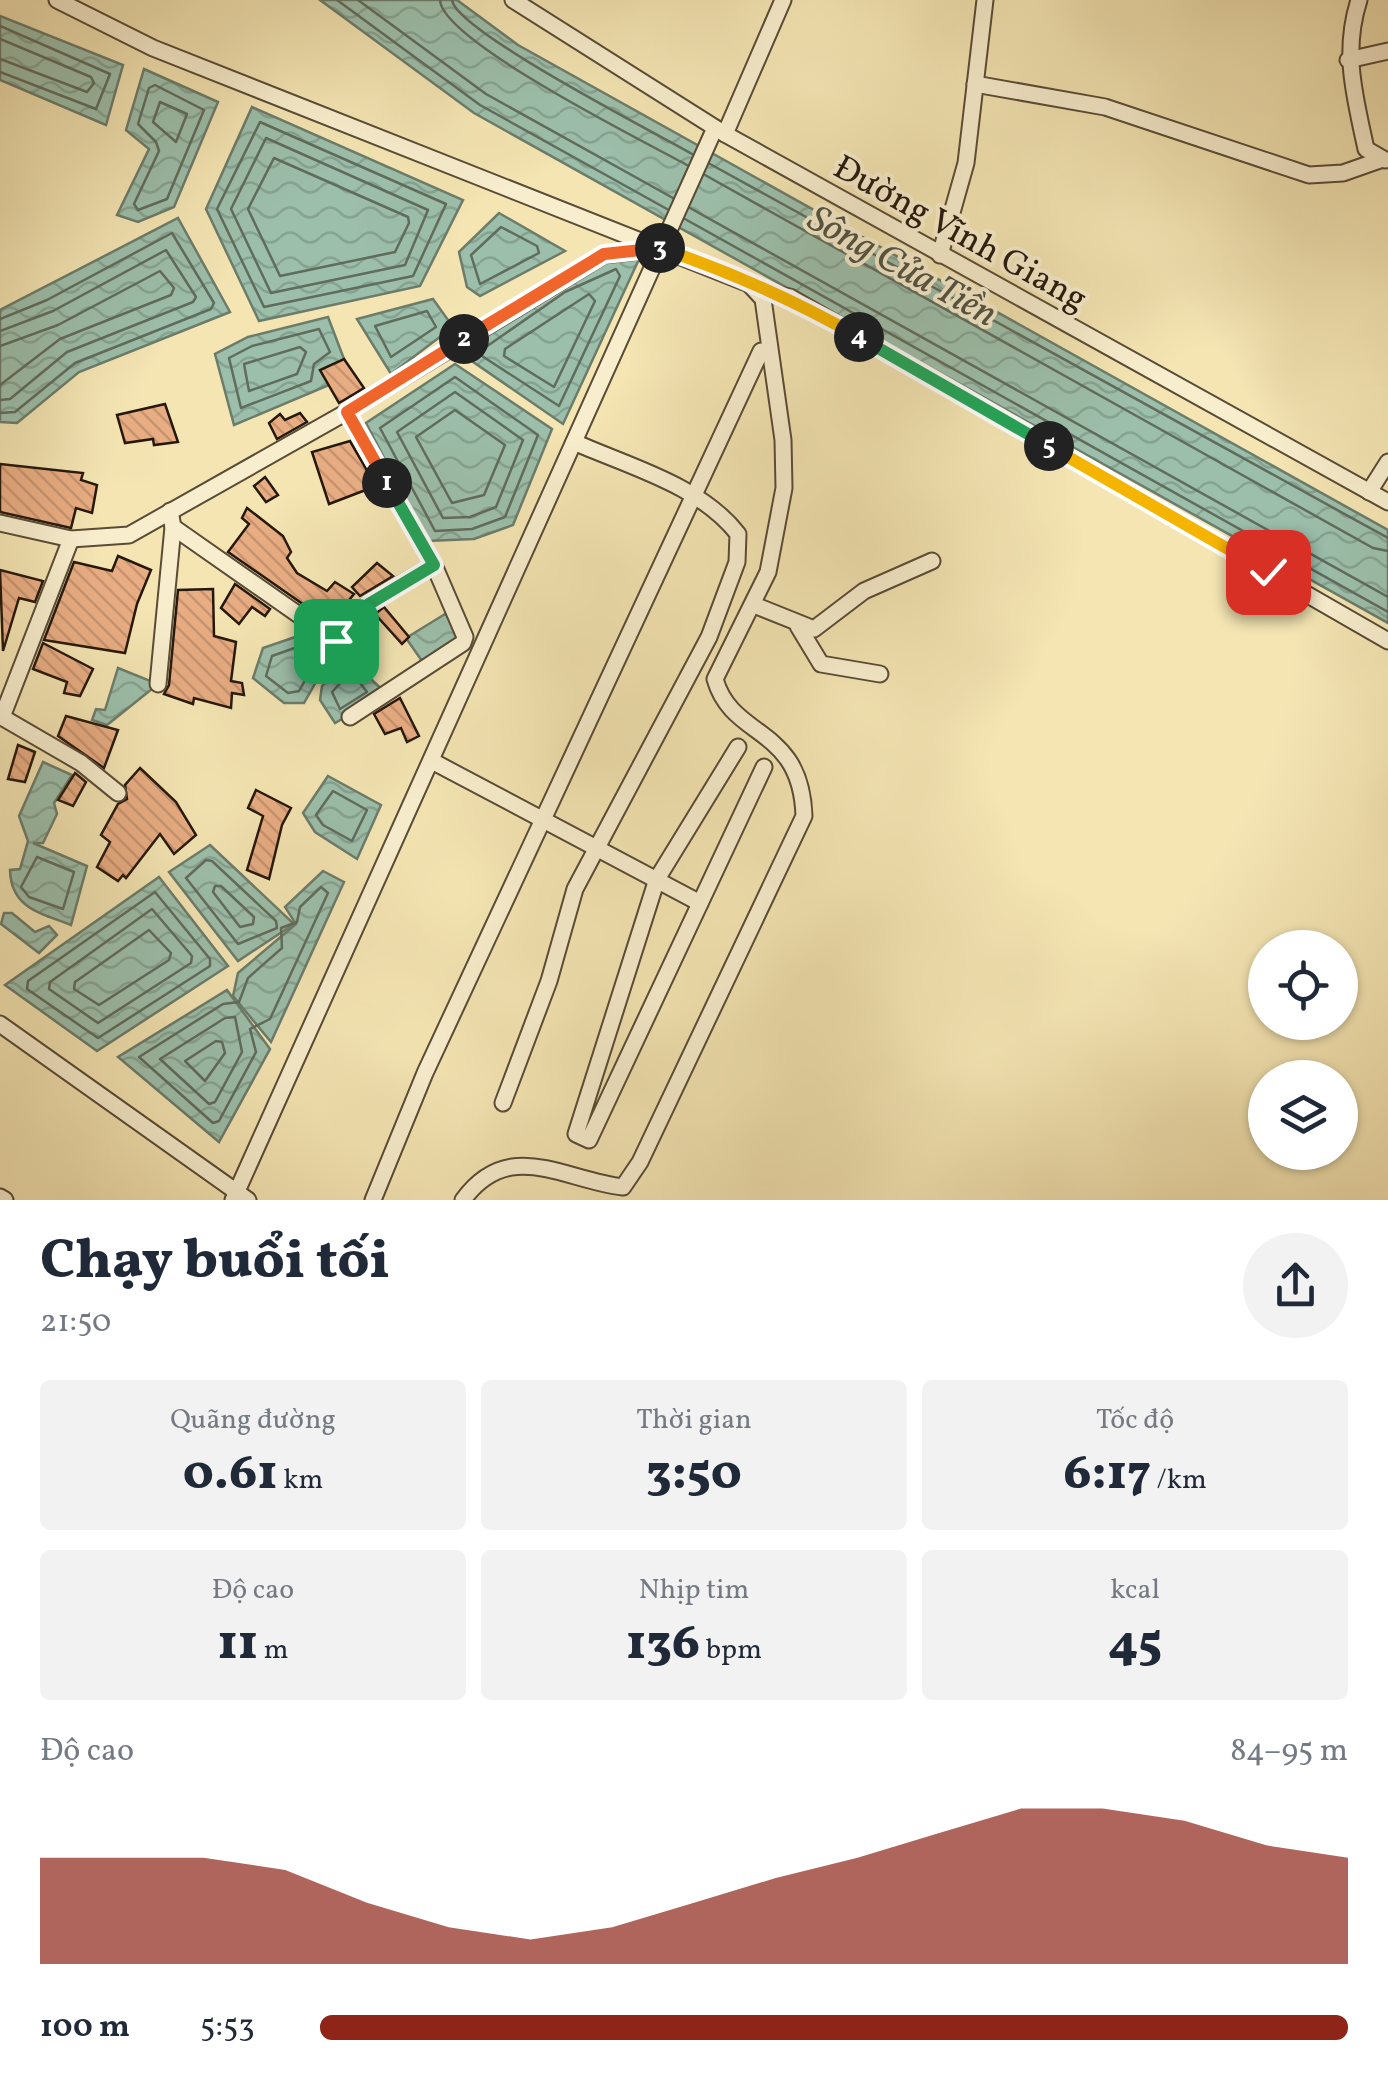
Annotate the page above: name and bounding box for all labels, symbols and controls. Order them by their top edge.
street label: Đường Vĩnh Giang [824,145,1095,324]
water label: Sông Cửa Tiền [797,194,1006,342]
pin: 3 [635,223,685,273]
text: 3 [653,228,667,267]
pin: 4 [834,312,884,362]
pin: 2 [439,314,489,364]
text: 4 [851,317,867,356]
text: 2 [457,319,471,358]
pin: 5 [1024,421,1074,471]
text: 5 [1042,426,1056,465]
pin: 1 [362,458,412,508]
text: 1 [381,463,393,502]
pin [1226,530,1311,615]
icon: check [1241,545,1296,600]
pin [294,599,379,684]
icon: arrive [309,614,364,669]
map controls [1248,930,1358,1170]
button: locate [1248,930,1358,1040]
button: layers [1248,1060,1358,1170]
text: Chạy buổi tối [40,1225,390,1301]
button: share [1243,1233,1348,1338]
text: 21:50 [40,1301,111,1345]
text: Quãng đường [170,1401,336,1440]
text: Thời gian [636,1401,752,1440]
text: Tốc độ [1096,1401,1174,1440]
text: 0.61 [183,1440,278,1510]
text: 3:50 [646,1440,742,1510]
text: 6:17 [1063,1440,1151,1510]
text: km [278,1461,323,1500]
text: /km [1151,1461,1207,1500]
text: Độ cao [212,1571,294,1610]
text: Nhịp tim [639,1571,749,1610]
text: kcal [1110,1571,1160,1610]
text: 11 [217,1610,258,1680]
text: 136 [626,1610,700,1680]
text: 45 [1108,1610,1162,1680]
text: m [258,1631,289,1670]
text: bpm [700,1631,762,1670]
text: Độ cao [40,1730,134,1774]
text: 84–95 m [1230,1730,1348,1774]
text: 100 m [40,2006,130,2050]
text: 5:53 [200,2006,255,2050]

